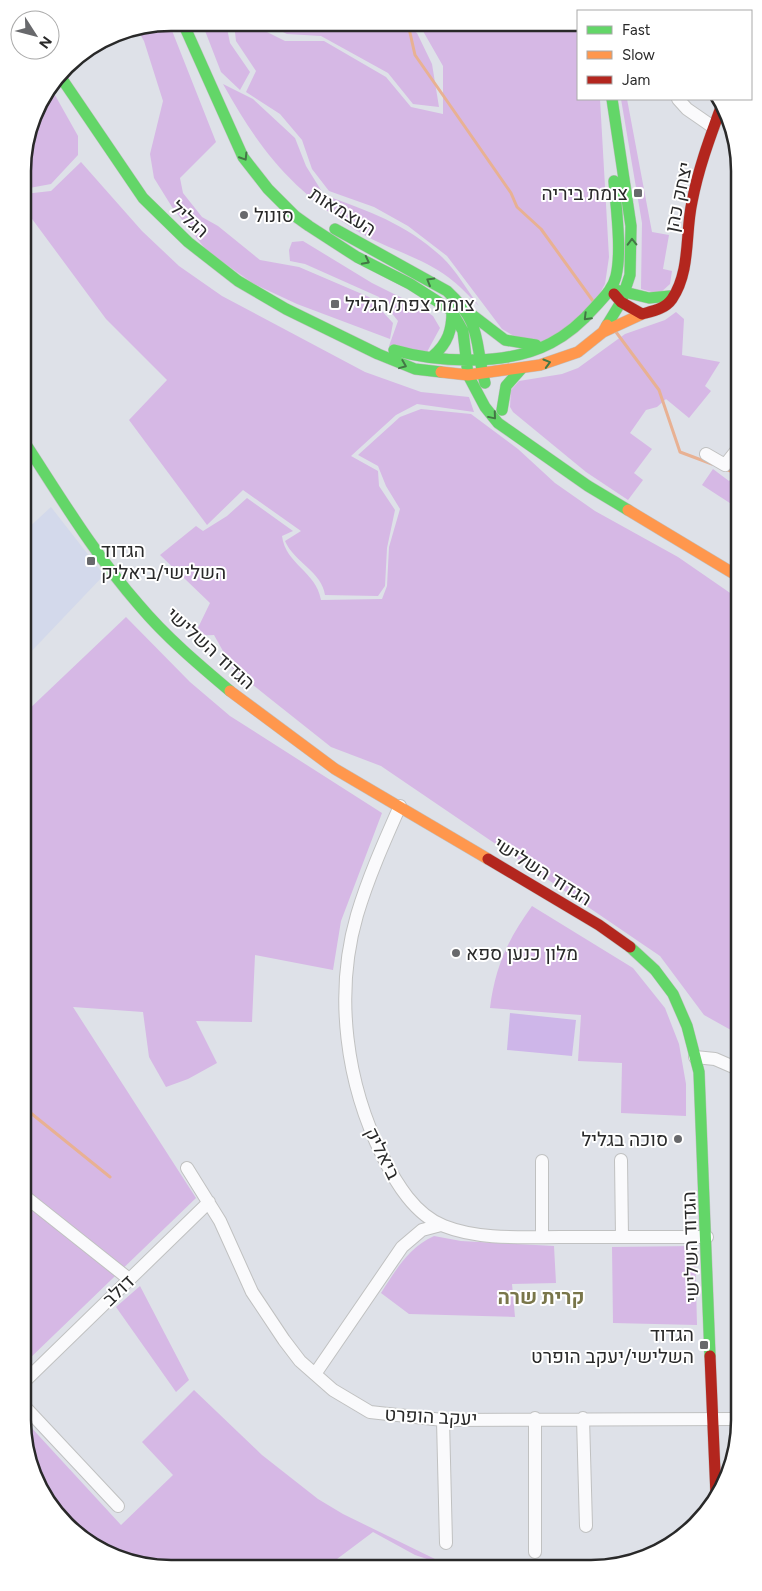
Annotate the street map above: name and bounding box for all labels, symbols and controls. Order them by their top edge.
north arrow [10,10,60,60]
legend [577,10,752,100]
text: Fast [622,21,651,39]
text: N [35,33,55,52]
text: Slow [622,46,655,64]
text: Jam [622,71,650,89]
one-way arrow [238,151,248,160]
street label: יצחק כהן [660,160,697,234]
street label: העצמאות [305,182,380,241]
place label: צומת ביריה [541,182,628,205]
marker: צומת ביריה [632,187,644,199]
street label: הגליל [166,196,214,243]
place label: סונול [254,204,294,227]
marker: סונול [238,209,250,221]
one-way arrow [627,237,637,245]
one-way arrow [360,255,369,265]
one-way arrow [426,277,435,287]
place label: צומת צפת/הגליל [345,293,475,316]
marker: צומת צפת/הגליל [329,298,341,310]
one-way arrow [584,311,593,320]
one-way arrow [542,358,550,368]
one-way arrow [399,359,407,369]
one-way arrow [487,411,496,420]
place label: הגדוד השלישי/ביאליק [101,539,226,584]
marker: הגדוד השלישי/ביאליק [85,555,97,567]
street label: הגדוד השלישי [162,603,260,694]
street label: הגדוד השלישי [489,832,596,911]
place label: מלון כנען ספא [466,942,578,965]
marker: מלון כנען ספא [450,947,462,959]
street label: ביאליק [360,1123,405,1183]
place label: סוכה בגליל [582,1128,668,1151]
marker: סוכה בגליל [672,1133,684,1145]
street label: הגדוד השלישי [677,1191,704,1303]
street label: דולב [98,1270,139,1311]
district label: קרית שרה [498,1285,584,1309]
place label: הגדוד השלישי/יעקב הופרט [531,1323,694,1368]
marker: הגדוד השלישי/יעקב הופרט [698,1339,710,1351]
street label: יעקב הופרט [384,1403,478,1430]

